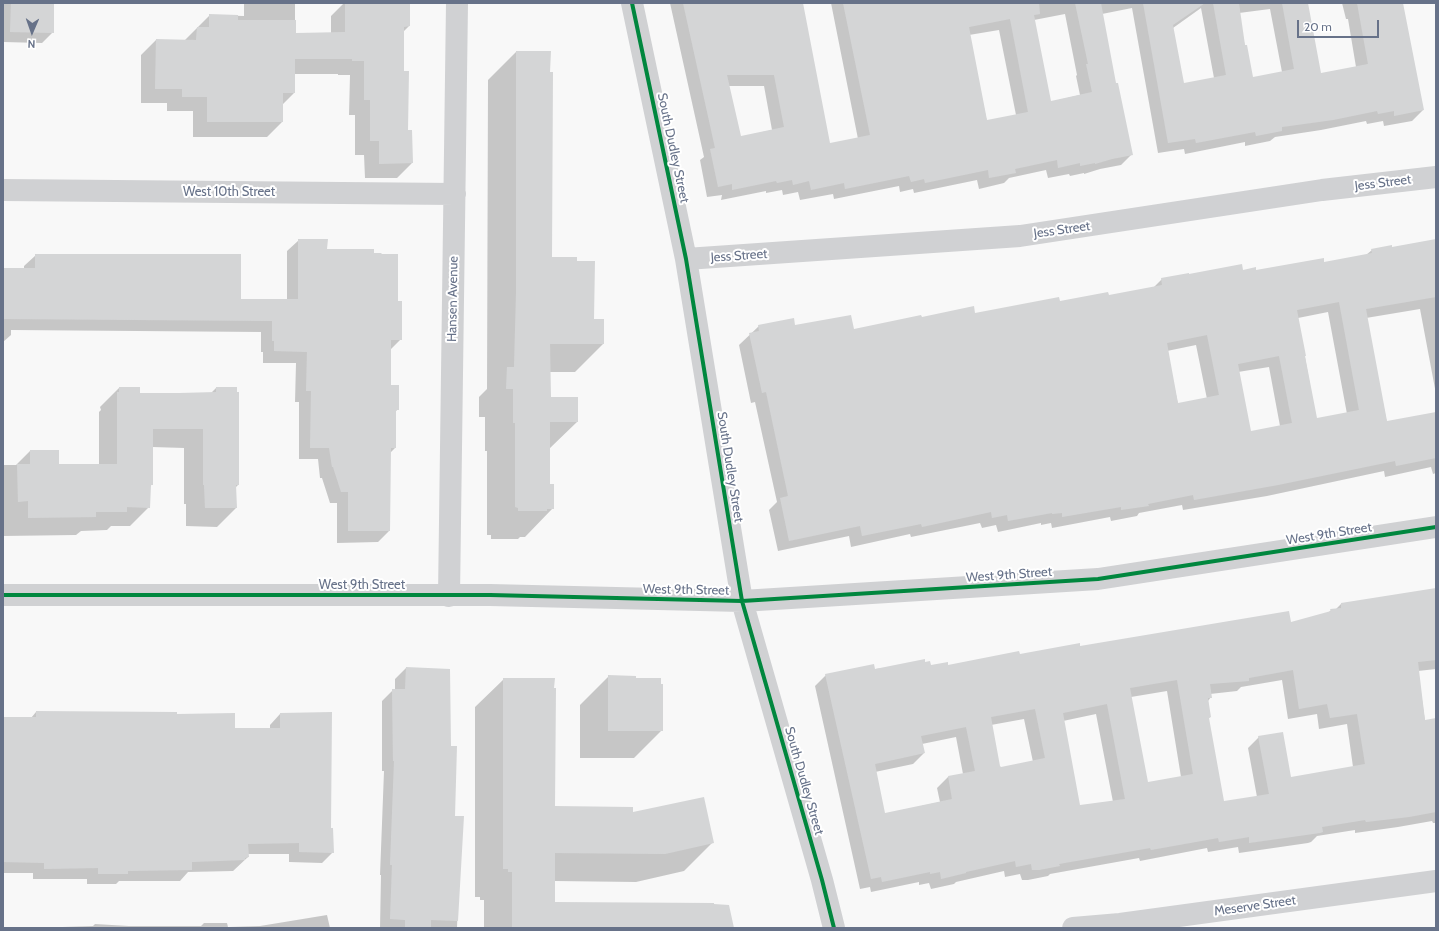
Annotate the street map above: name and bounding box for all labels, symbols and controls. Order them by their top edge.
north arrow [12,12,52,52]
scale bar [1299,12,1381,38]
text: 20 m [1304,19,1332,34]
text: N [27,37,36,51]
street label: South Dudley Street [654,92,692,204]
street label: Jess Street [1354,172,1412,194]
street label: West 10th Street [183,184,275,200]
street label: Jess Street [1033,218,1091,242]
street label: Jess Street [710,246,768,266]
street label: Hansen Avenue [444,256,462,342]
street label: South Dudley Street [714,411,746,523]
street label: West 9th Street [1285,520,1373,548]
street label: West 9th Street [965,564,1053,586]
street label: West 9th Street [319,577,405,593]
street label: West 9th Street [643,581,729,599]
street label: South Dudley Street [781,725,827,837]
street label: Meserve Street [1213,893,1297,919]

